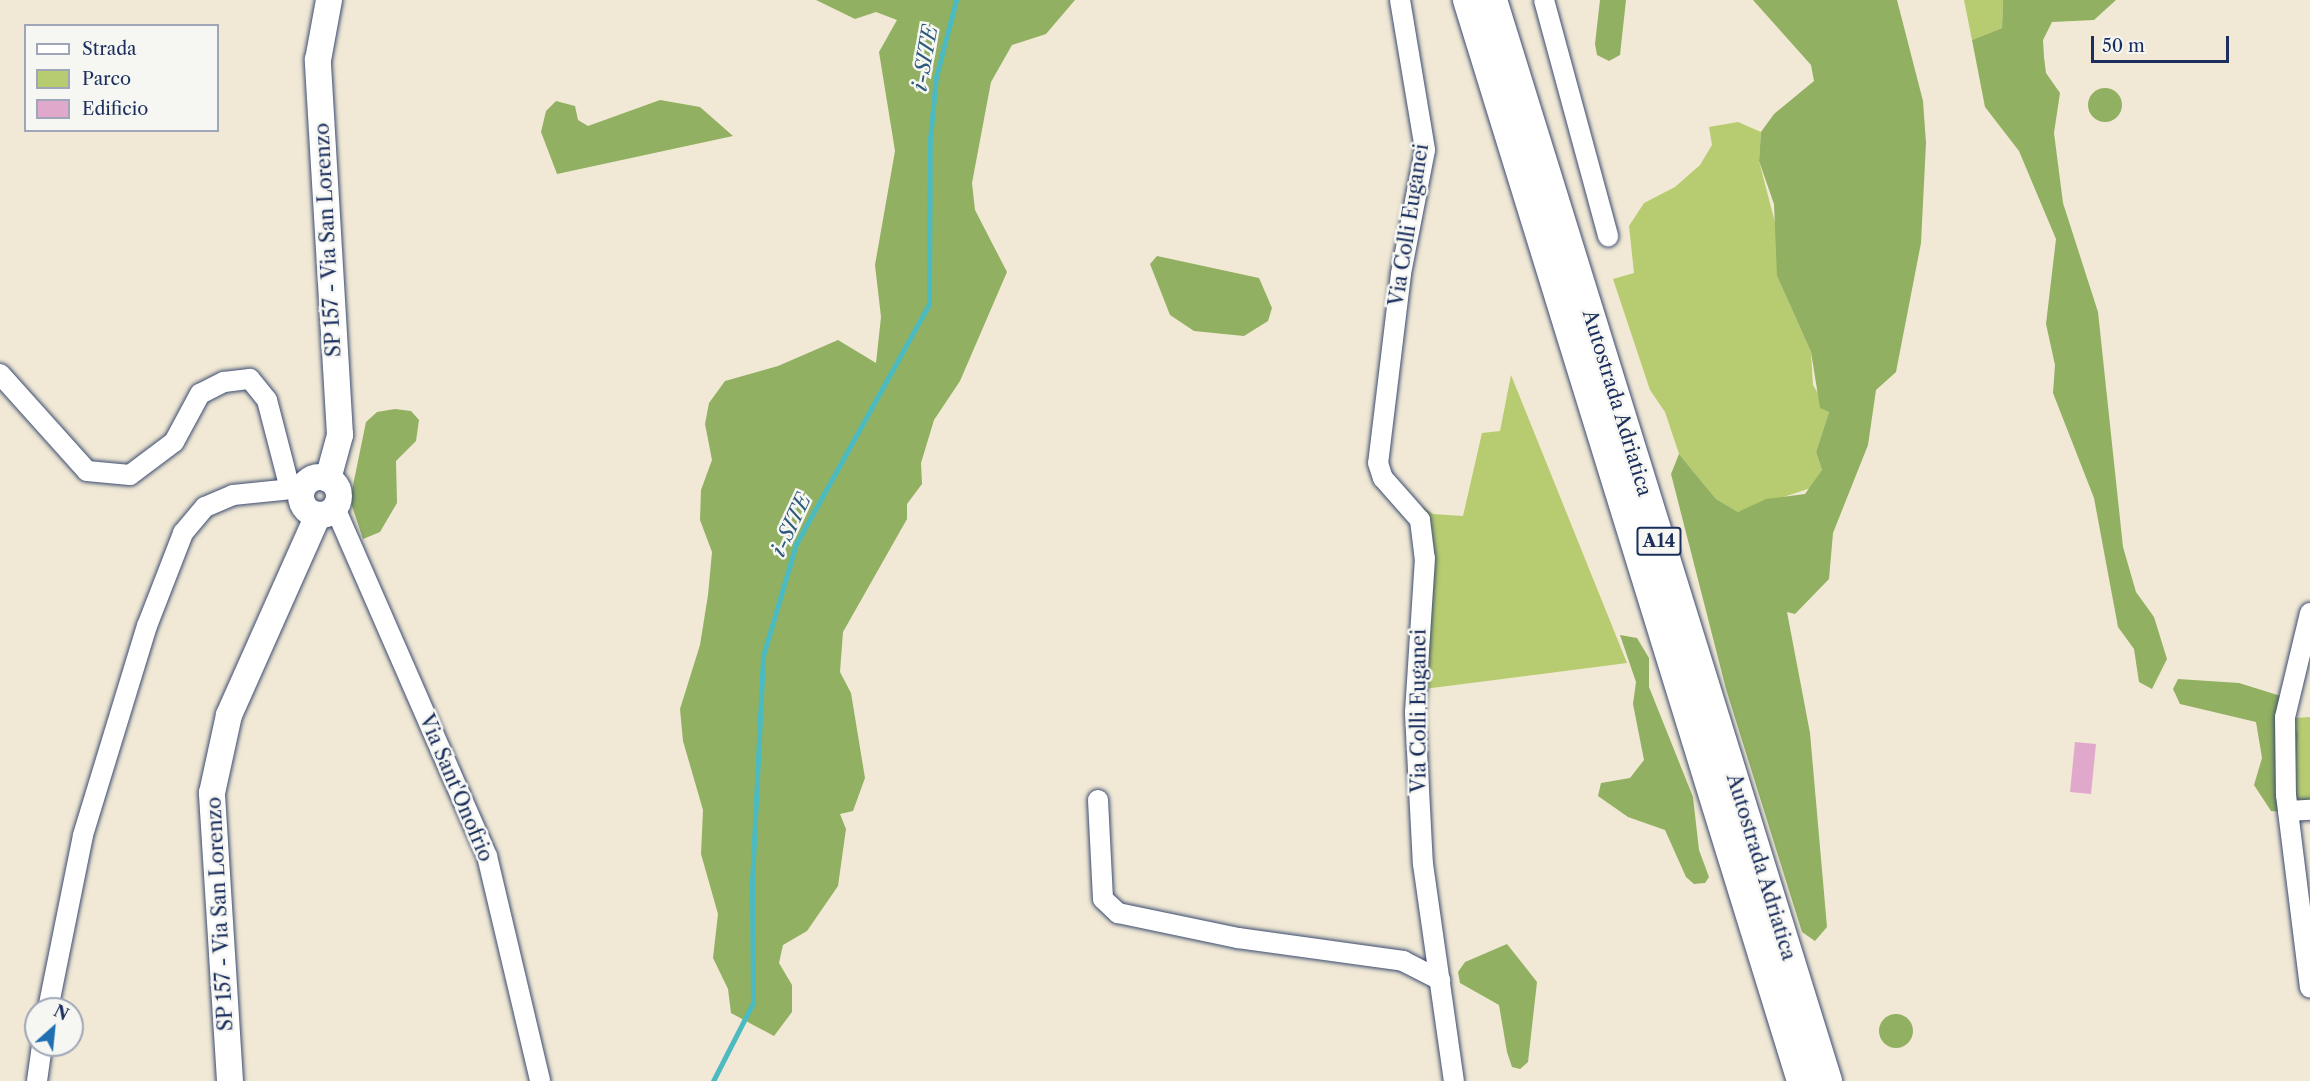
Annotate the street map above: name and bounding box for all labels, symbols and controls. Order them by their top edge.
legend [24,24,219,132]
water label: i-SITE [907,24,943,92]
scale bar [2094,24,2232,62]
text: 50 m [2102,35,2145,57]
text: Strada [82,38,137,60]
text: Parco [82,68,131,90]
text: Edificio [82,98,148,120]
street label: SP 157 - Via San Lorenzo [310,122,346,358]
street label: Via Colli Euganei [1384,142,1434,308]
street label: Autostrada Adriatica [1577,306,1657,500]
water label: i-SITE [766,490,816,560]
road number: A14 [1635,526,1683,556]
street label: Via Colli Euganei [1407,629,1431,793]
street label: Via Sant'Onofrio [414,711,498,865]
street label: Autostrada Adriatica [1721,770,1801,964]
street label: SP 157 - Via San Lorenzo [202,796,238,1032]
north arrow [24,997,84,1057]
text: N [51,1001,72,1025]

